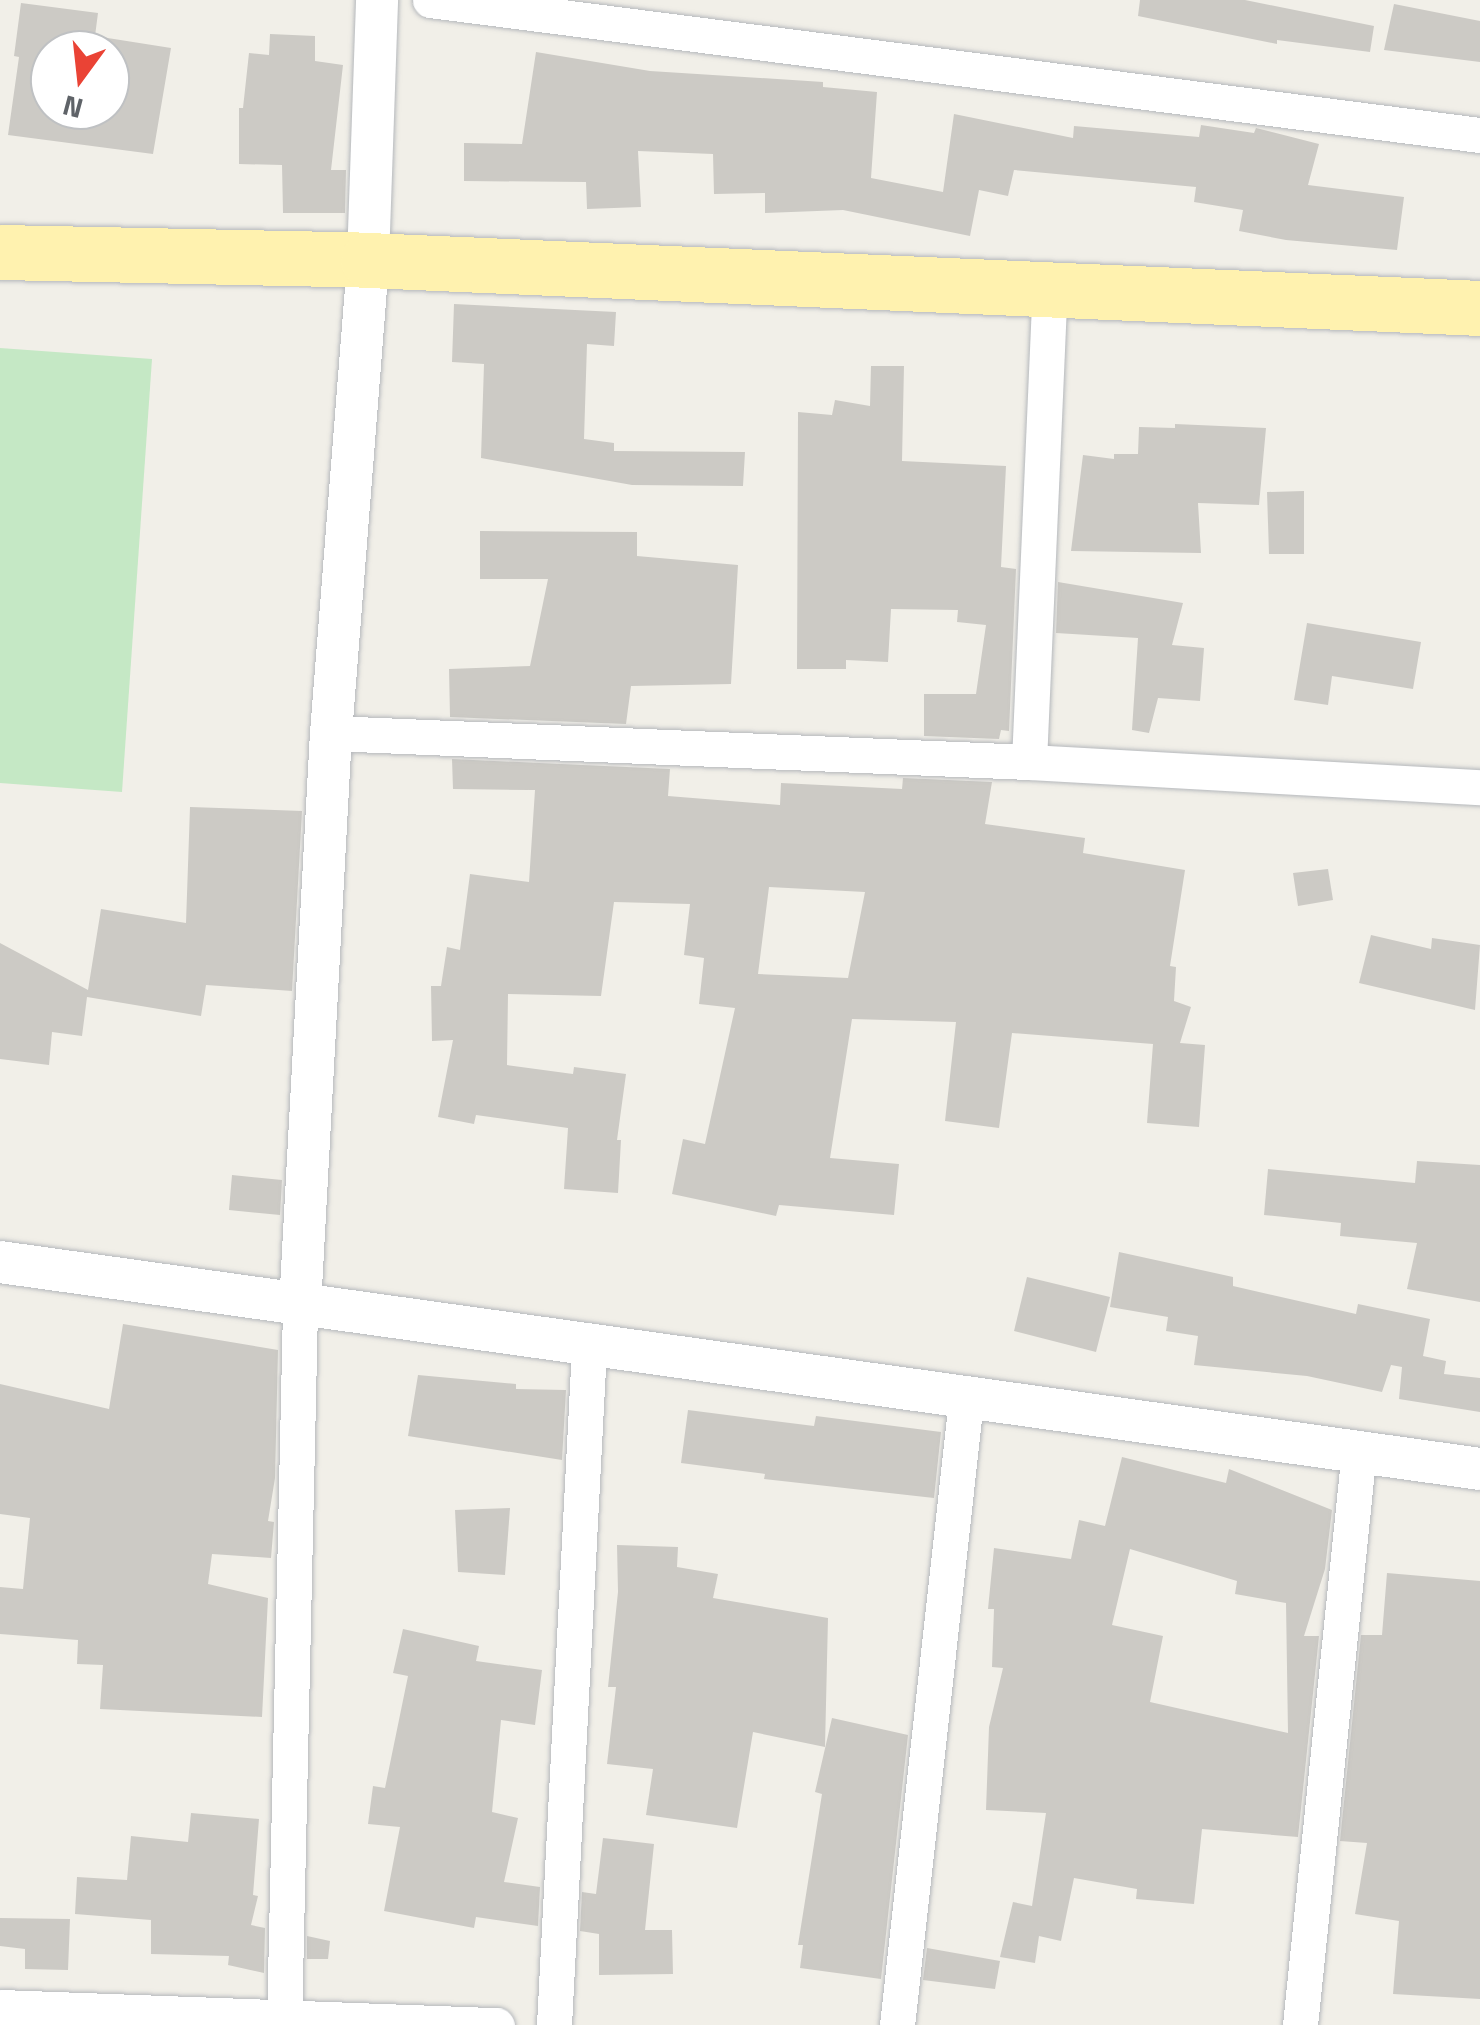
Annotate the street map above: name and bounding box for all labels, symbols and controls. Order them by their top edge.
north arrow [30,30,130,130]
text: N [58,84,88,131]

